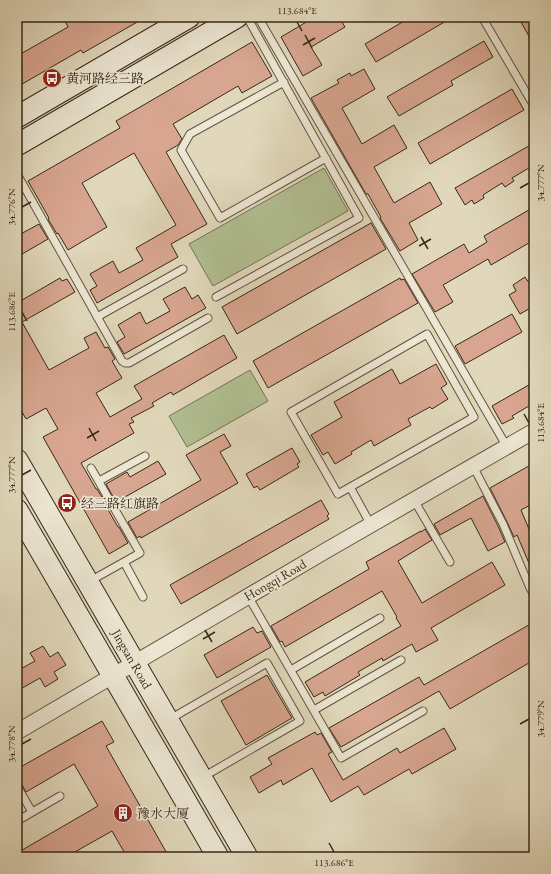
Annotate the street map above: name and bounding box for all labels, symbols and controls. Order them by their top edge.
text: 113.684°E [277,4,317,17]
bus stop icon: 黄河路经三路 [41,67,63,89]
place label: 黄河路经三路 [66,70,144,87]
text: 34.777°N [534,164,547,202]
text: 34.776°N [5,188,18,226]
text: 113.686°E [5,292,18,332]
text: 113.684°E [534,403,547,443]
text: 34.777°N [5,456,18,494]
bus stop icon: 经三路红旗路 [56,492,78,514]
place label: 经三路红旗路 [81,495,159,512]
street label: Hongqi Road [241,555,310,605]
street label: Jingsan Road [108,625,156,692]
text: 34.779°N [534,700,547,738]
text: 34.778°N [5,725,18,763]
building icon: 豫水大厦 [112,802,134,824]
place label: 豫水大厦 [137,805,189,822]
text: 113.686°E [314,856,354,869]

